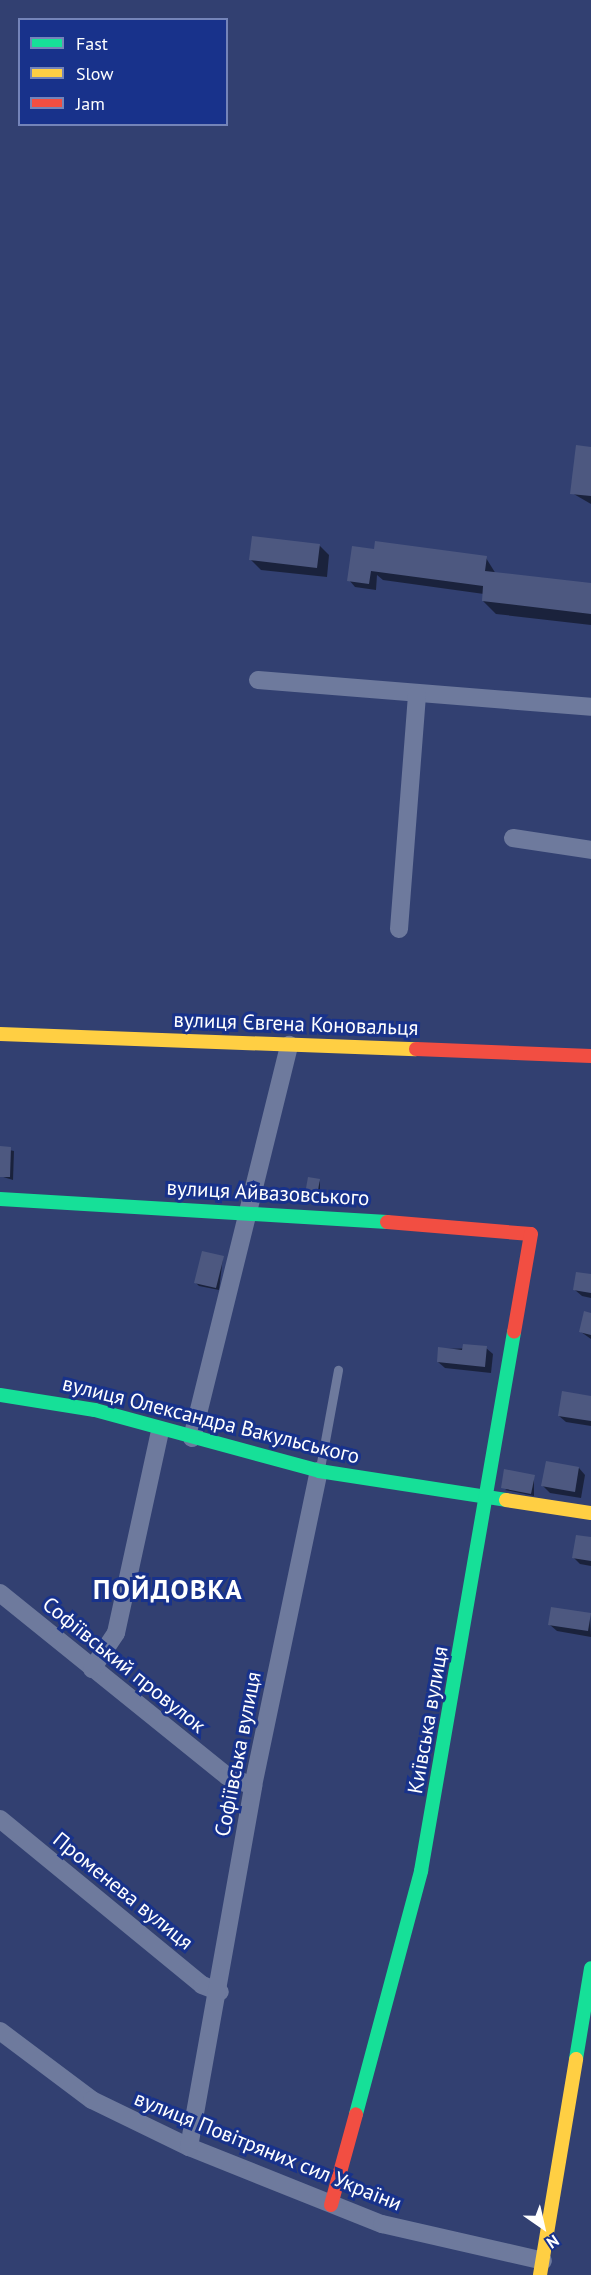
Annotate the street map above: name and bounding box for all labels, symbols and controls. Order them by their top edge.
legend [18,18,228,126]
text: Fast [76,32,108,55]
text: Slow [76,62,114,85]
text: Jam [76,92,105,115]
street label: вулиця Євгена Коновальця [173,1007,419,1041]
street label: вулиця Айвазовського [166,1175,370,1211]
street label: вулиця Олександра Вакульського [60,1371,362,1469]
district label: ПОЙДОВКА [93,1574,243,1606]
street label: Софіївський провулок [37,1592,211,1738]
street label: Київська вулиця [403,1644,453,1796]
street label: Софіївська вулиця [210,1669,266,1839]
street label: Променева вулиця [48,1827,198,1955]
street label: вулиця Повітряних сил України [130,2086,406,2216]
north arrow [513,2197,573,2257]
text: N [543,2231,563,2253]

